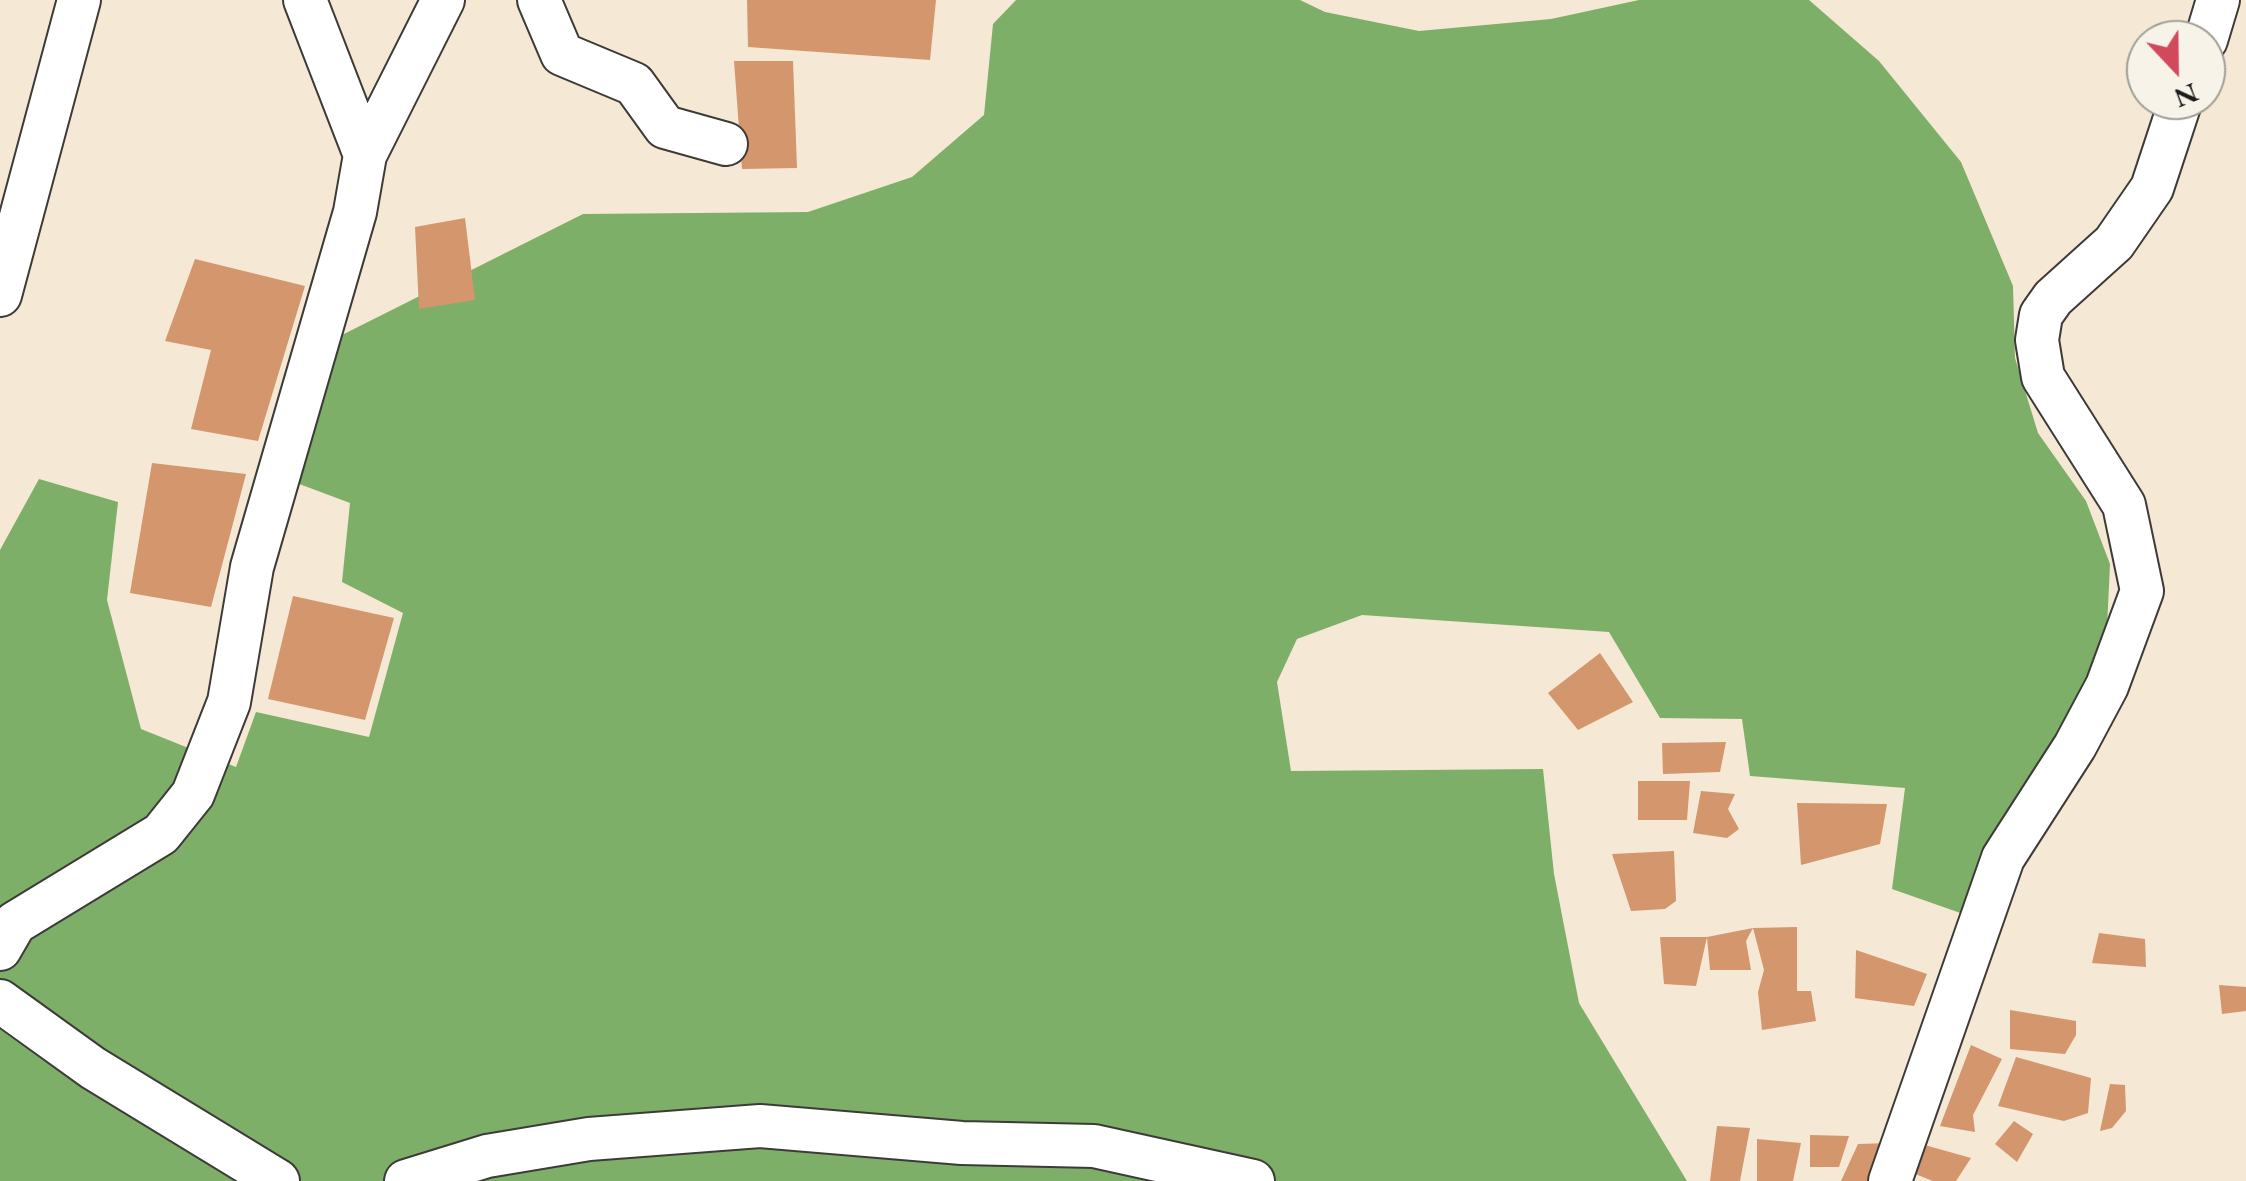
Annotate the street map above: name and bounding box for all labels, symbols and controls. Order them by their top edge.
north arrow [2126,20,2226,120]
text: N [2169,75,2204,117]

